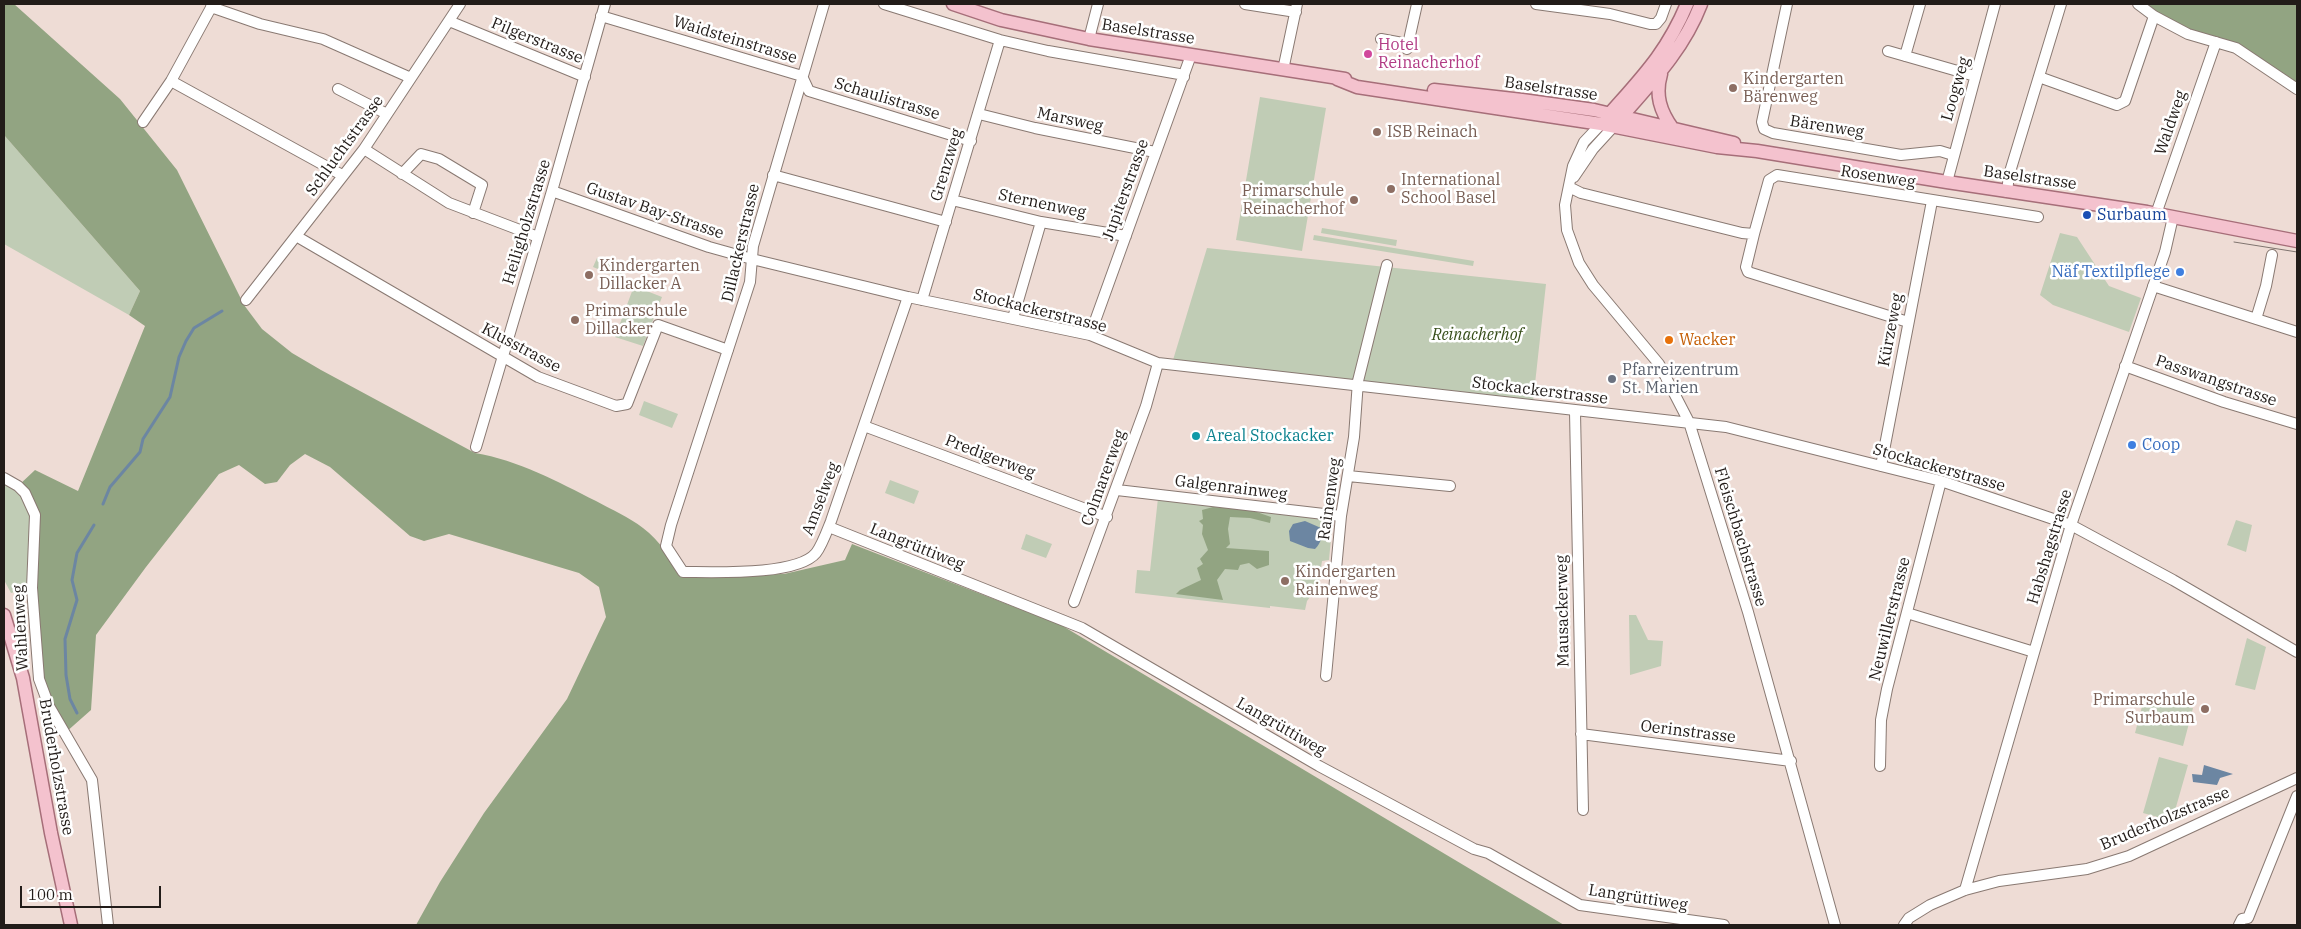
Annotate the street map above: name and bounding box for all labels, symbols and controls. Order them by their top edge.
street label: Waidsteinstrasse [671,12,799,68]
street label: Pilgerstrasse [488,14,586,68]
street label: Baselstrasse [1100,15,1196,49]
place label: Hotel Reinacherhof [1378,35,1479,73]
marker: Hotel Reinacherhof [1362,48,1374,60]
street label: Loogweg [1938,55,1974,123]
place label: Kindergarten Bärenweg [1743,69,1844,107]
street label: Baselstrasse [1503,73,1599,105]
street label: Schaulistrasse [832,74,942,124]
marker: Kindergarten Bärenweg [1727,82,1739,94]
street label: Waldweg [2151,88,2191,158]
street label: Schluchtstrasse [302,92,388,200]
street label: Marsweg [1035,104,1105,136]
street label: Bärenweg [1789,112,1865,142]
place label: ISB Reinach [1387,122,1478,142]
street label: Grenzweg [927,126,967,204]
marker: ISB Reinach [1371,126,1383,138]
street label: Jupiterstrasse [1099,137,1153,243]
street label: Heiligholzstrasse [499,157,555,287]
street label: Rosenweg [1839,162,1917,192]
street label: Baselstrasse [1982,162,2078,194]
place label: International School Basel [1401,170,1500,208]
street label: Gustav Bay-Strasse [584,178,726,244]
place label: Primarschule Reinacherhof [1242,181,1344,219]
street label: Dillackerstrasse [718,182,764,304]
marker: International School Basel [1385,183,1397,195]
street label: Sternenweg [996,185,1088,223]
marker: Primarschule Reinacherhof [1348,194,1360,206]
place label: Surbaum [2097,205,2167,225]
marker: Surbaum [2081,209,2093,221]
place label: Kindergarten Dillacker A [599,256,700,294]
place label: Näf Textilpflege [2052,262,2170,282]
marker: Näf Textilpflege [2174,266,2186,278]
marker: Kindergarten Dillacker A [583,269,595,281]
street label: Stockackerstrasse [971,285,1109,337]
street label: Kürzeweg [1875,292,1907,368]
place label: Primarschule Dillacker [585,301,687,339]
marker: Primarschule Dillacker [569,314,581,326]
street label: Klusstrasse [478,319,564,377]
park label: Reinacherhof [1432,325,1522,345]
place label: Wacker [1679,330,1735,350]
marker: Wacker [1663,334,1675,346]
street label: Passwangstrasse [2153,351,2279,411]
place label: Pfarreizentrum St. Marien [1622,360,1739,398]
street label: Stockackerstrasse [1471,373,1609,409]
marker: Pfarreizentrum St. Marien [1606,373,1618,385]
place label: Areal Stockacker [1206,426,1334,446]
street label: Colmarerweg [1078,427,1130,529]
marker: Areal Stockacker [1190,430,1202,442]
street label: Predigerweg [942,431,1038,483]
place label: Coop [2142,435,2180,455]
marker: Coop [2126,439,2138,451]
street label: Stockackerstrasse [1871,440,2007,496]
street label: Rainenweg [1315,457,1345,541]
street label: Amselweg [798,460,844,538]
street label: Fleischbachstrasse [1710,465,1770,609]
street label: Galgenrainweg [1174,472,1288,504]
street label: Habshagstrasse [2023,487,2077,607]
street label: Langrüttiweg [867,519,967,575]
street label: Mausackerweg [1552,555,1574,667]
street label: Neuwillerstrasse [1865,555,1915,683]
place label: Kindergarten Rainenweg [1295,562,1396,600]
marker: Kindergarten Rainenweg [1279,575,1291,587]
street label: Wahlenweg [9,584,33,672]
place label: Primarschule Surbaum [2093,690,2195,728]
street label: Langrüttiweg [1233,694,1329,760]
street label: Bruderholzstrasse [35,697,77,837]
marker: Primarschule Surbaum [2199,703,2211,715]
street label: Oerinstrasse [1639,717,1737,747]
street label: Bruderholzstrasse [2098,783,2232,855]
scale bar [22,876,164,908]
street label: Langrüttiweg [1587,881,1689,915]
text: 100 m [28,885,73,904]

